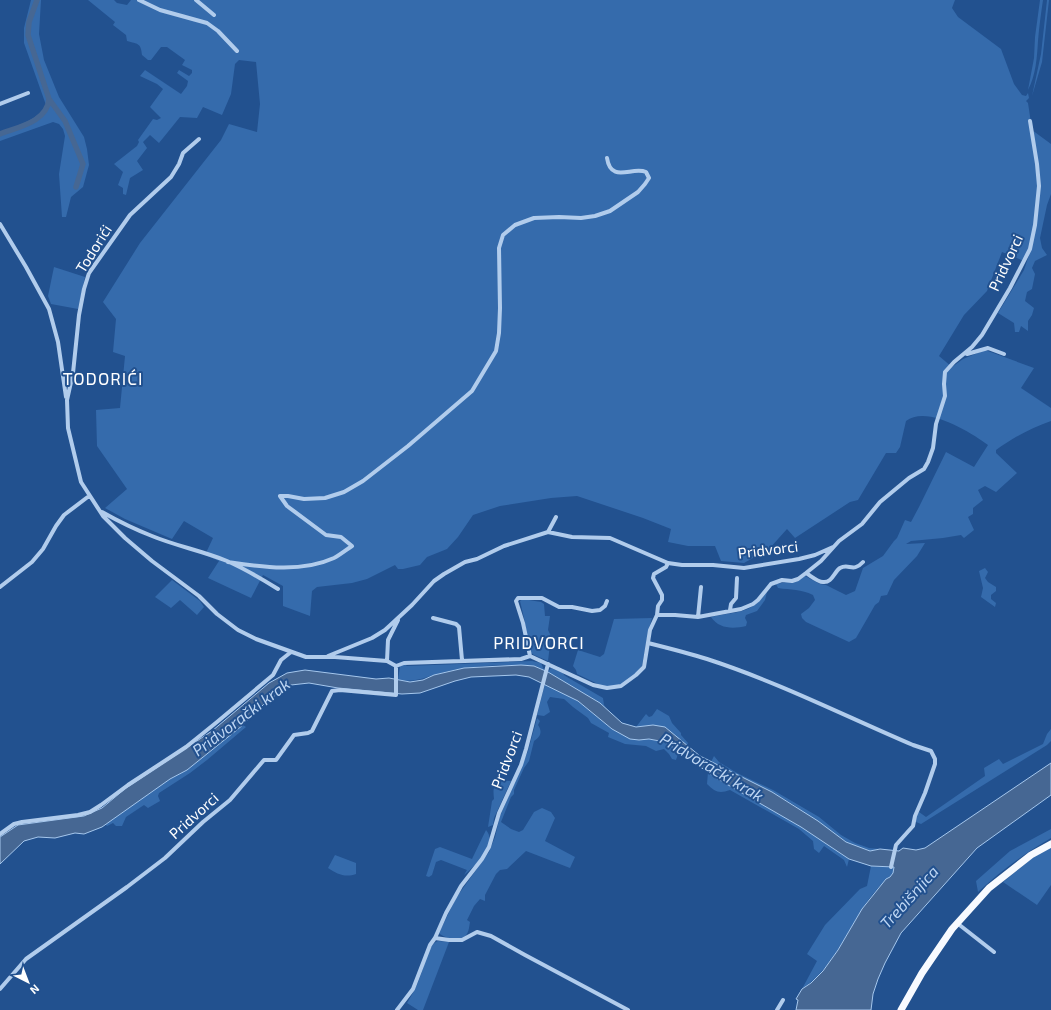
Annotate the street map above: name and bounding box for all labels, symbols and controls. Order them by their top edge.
street label: Todorići [71,221,115,276]
street label: Pridvorci [984,231,1026,294]
district label: TODORIĆI [63,368,143,388]
street label: Pridvorci [737,536,799,562]
district label: PRIDVORCI [493,632,585,652]
water label: Pridvorački krak [188,674,293,760]
street label: Pridvorci [487,728,525,791]
water label: Pridvorački krak [657,728,767,805]
street label: Pridvorci [165,788,222,842]
water label: Trebišnjica [876,861,942,933]
north arrow [8,962,48,1002]
text: N [28,982,42,997]

